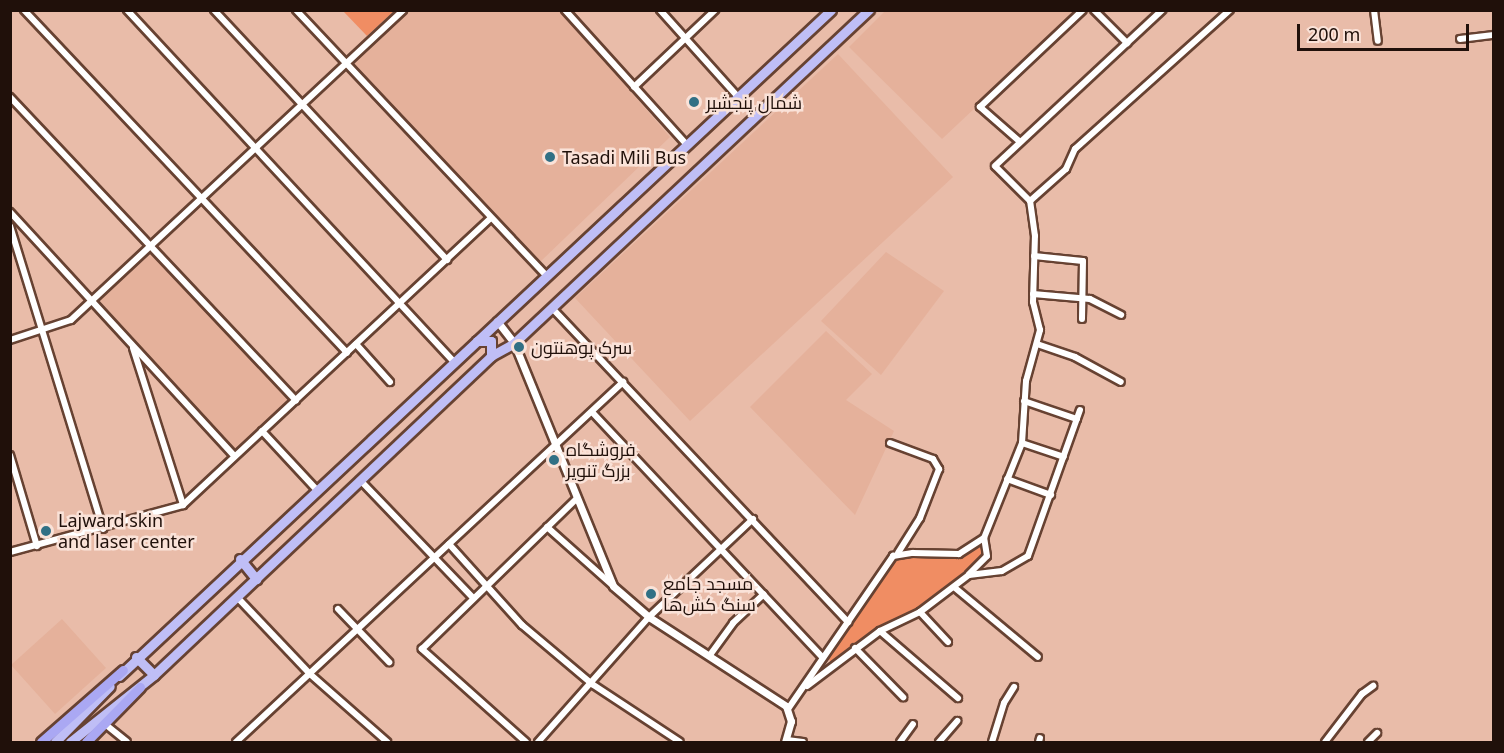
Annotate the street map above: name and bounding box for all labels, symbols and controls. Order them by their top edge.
scale bar [1300,12,1472,50]
text: 200 m [1308,22,1360,46]
place label: شمال پنجشیر [706,91,802,113]
marker: شمال پنجشیر [687,95,701,109]
place label: Tasadi Mili Bus [562,146,686,168]
marker: Tasadi Mili Bus [543,150,557,164]
place label: سرک پوهنتون [531,336,632,358]
marker: سرک پوهنتون [512,340,526,354]
place label: فروشگاه بزرگ تنویر [566,439,636,482]
marker: فروشگاه بزرگ تنویر [547,453,561,467]
place label: Lajward skin and laser center [58,510,195,552]
marker: Lajward skin and laser center [39,524,53,538]
place label: مسجد جامع سنگ کش‌ها [663,573,756,616]
marker: مسجد جامع سنگ کش‌ها [644,587,658,601]

